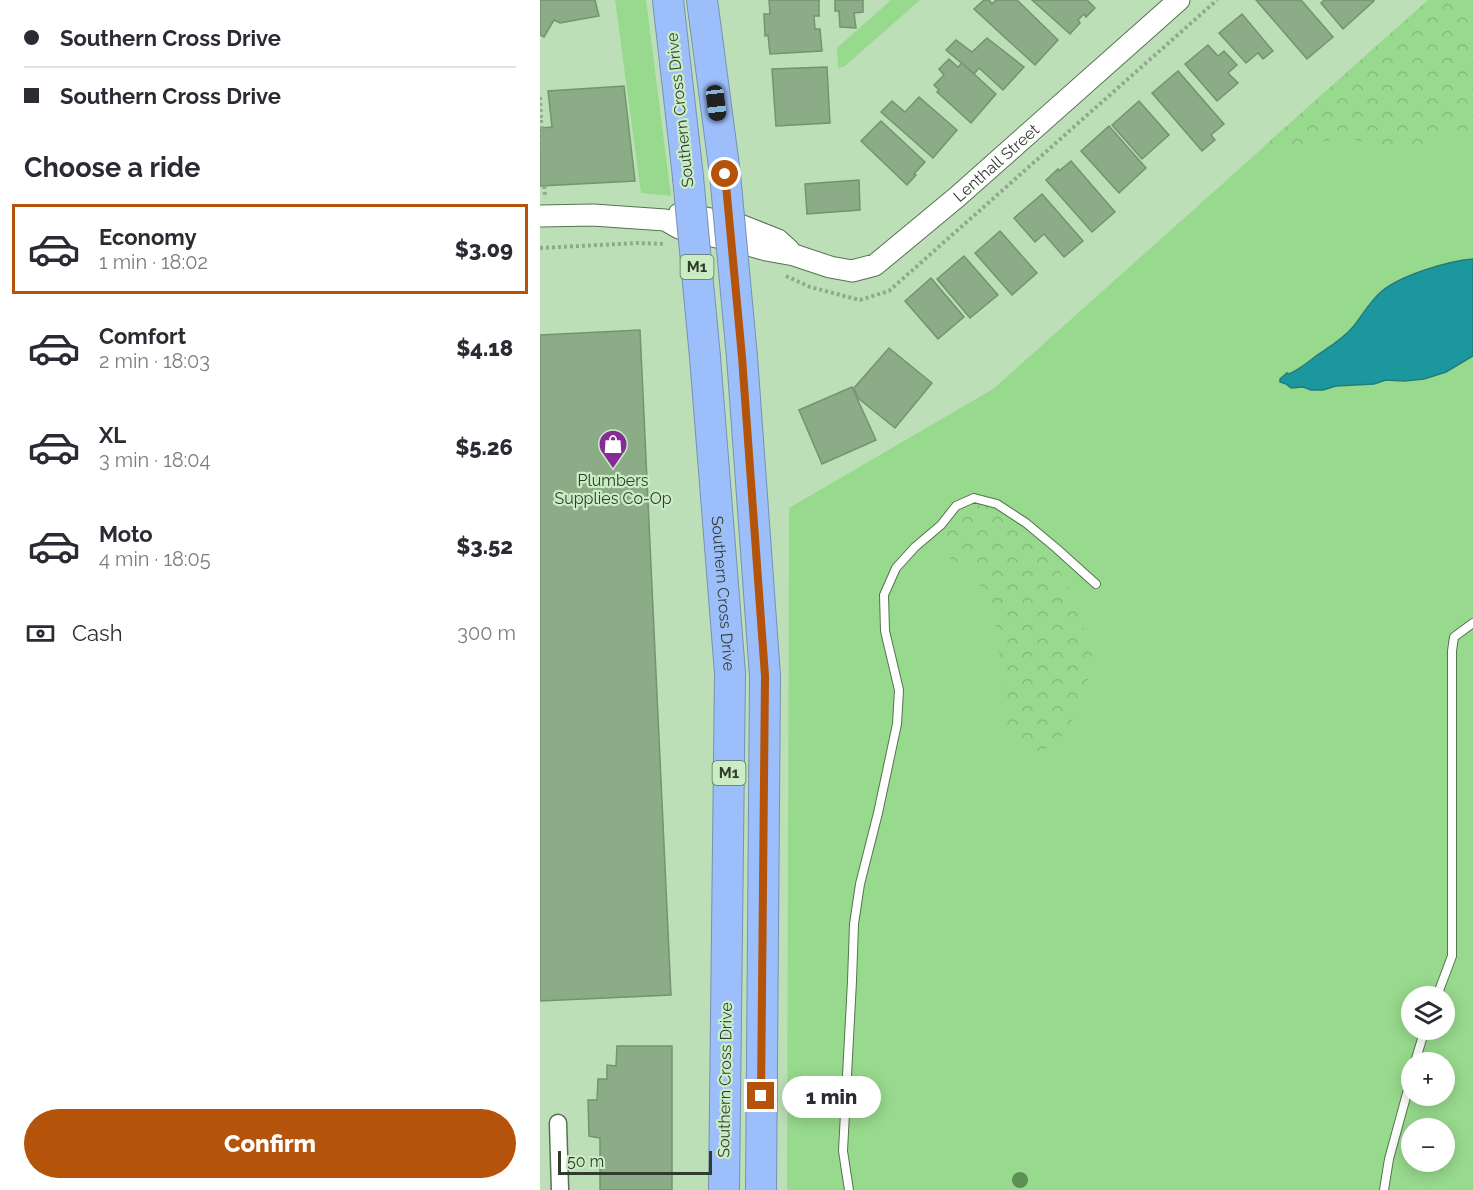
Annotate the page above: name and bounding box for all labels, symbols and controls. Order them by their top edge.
text: Southern Cross Drive [60,25,281,51]
street label: Southern Cross Drive [662,32,698,188]
text: Southern Cross Drive [60,83,281,109]
car [705,84,727,122]
street label: Lenthall Street [949,119,1043,206]
text: Choose a ride [24,152,200,183]
route start [711,160,738,187]
icon: car [27,222,81,276]
text: Economy [99,224,197,250]
text: $3.09 [455,236,513,262]
text: 1 min · 18:02 [99,250,208,274]
road number: M1 [680,255,714,279]
icon: car [27,321,81,375]
text: Comfort [99,323,186,349]
text: $4.18 [456,335,513,361]
text: 2 min · 18:03 [99,349,210,373]
icon: car [27,420,81,474]
text: XL [99,422,126,448]
shop icon: Plumbers Supplies Co-Op [597,428,629,470]
text: $5.26 [455,434,513,460]
text: 3 min · 18:04 [99,448,211,472]
place label: Plumbers Supplies Co-Op [554,471,672,508]
street label: Southern Cross Drive [708,515,739,672]
icon: car [27,519,81,573]
text: Moto [99,521,153,547]
text: $3.52 [456,533,513,559]
text: 4 min · 18:05 [99,547,211,571]
icon: cash [24,617,57,650]
text: Cash [72,620,123,646]
text: 300 m [457,621,516,645]
road number: M1 [712,761,746,785]
map controls [1401,986,1455,1172]
button: layers [1401,986,1455,1040]
street label: Southern Cross Drive [714,1002,736,1158]
button: + [1401,1052,1455,1106]
callout: 1 min [782,1075,881,1117]
route end [747,1082,774,1109]
text: 1 min [806,1085,857,1109]
button: Confirm [24,1109,516,1178]
button: − [1401,1118,1455,1172]
scale bar [558,1148,712,1176]
text: 50 m [567,1152,604,1171]

